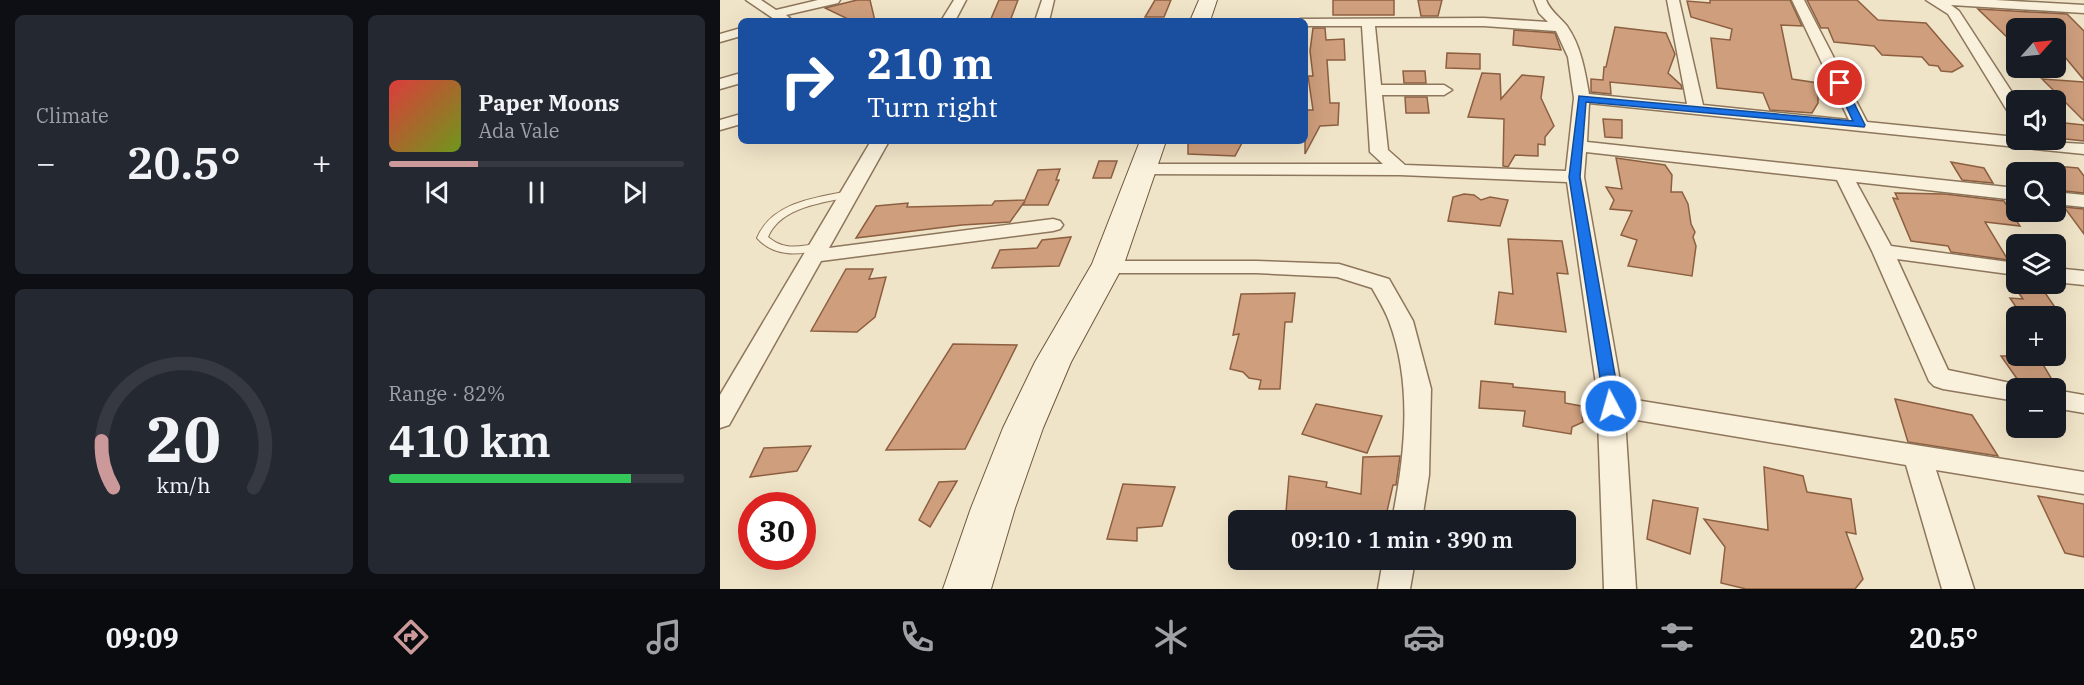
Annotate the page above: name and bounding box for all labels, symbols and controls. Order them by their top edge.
north arrow [2006,18,2066,78]
map controls [2006,18,2066,438]
text: 210 m [867,36,993,91]
icon: right [768,42,846,120]
pin [1814,57,1865,108]
icon: arrive [1823,66,1856,99]
text: Paper Moons [479,88,619,117]
text: Turn right [867,89,998,124]
button: sound [2006,90,2066,150]
text: Climate [36,102,109,129]
text: Ada Vale [479,117,559,144]
text: 20.5° [126,133,241,191]
text: − [36,141,56,184]
text: + [312,141,331,184]
button: search [2006,162,2066,222]
icon: previous [421,176,454,209]
icon: pause [520,176,553,209]
icon: next [618,176,651,209]
button: layers [2006,234,2066,294]
button: + [2006,306,2066,366]
position arrow [1579,374,1643,438]
button: − [2006,378,2066,438]
text: Range · 82% [389,380,505,407]
text: 20 [146,398,221,479]
text: 410 km [389,411,551,469]
text: km/h [157,472,211,500]
speed limit sign: 30 [738,492,816,570]
text: 09:10 · 1 min · 390 m [1291,525,1513,554]
icon: directions [390,616,432,658]
icon: music [643,616,685,658]
icon: phone [896,616,938,658]
icon: climate [1150,616,1192,658]
icon: car [1403,616,1445,658]
icon: filters [1656,616,1698,658]
text: 09:09 [106,620,179,655]
text: 20.5° [1909,620,1978,655]

